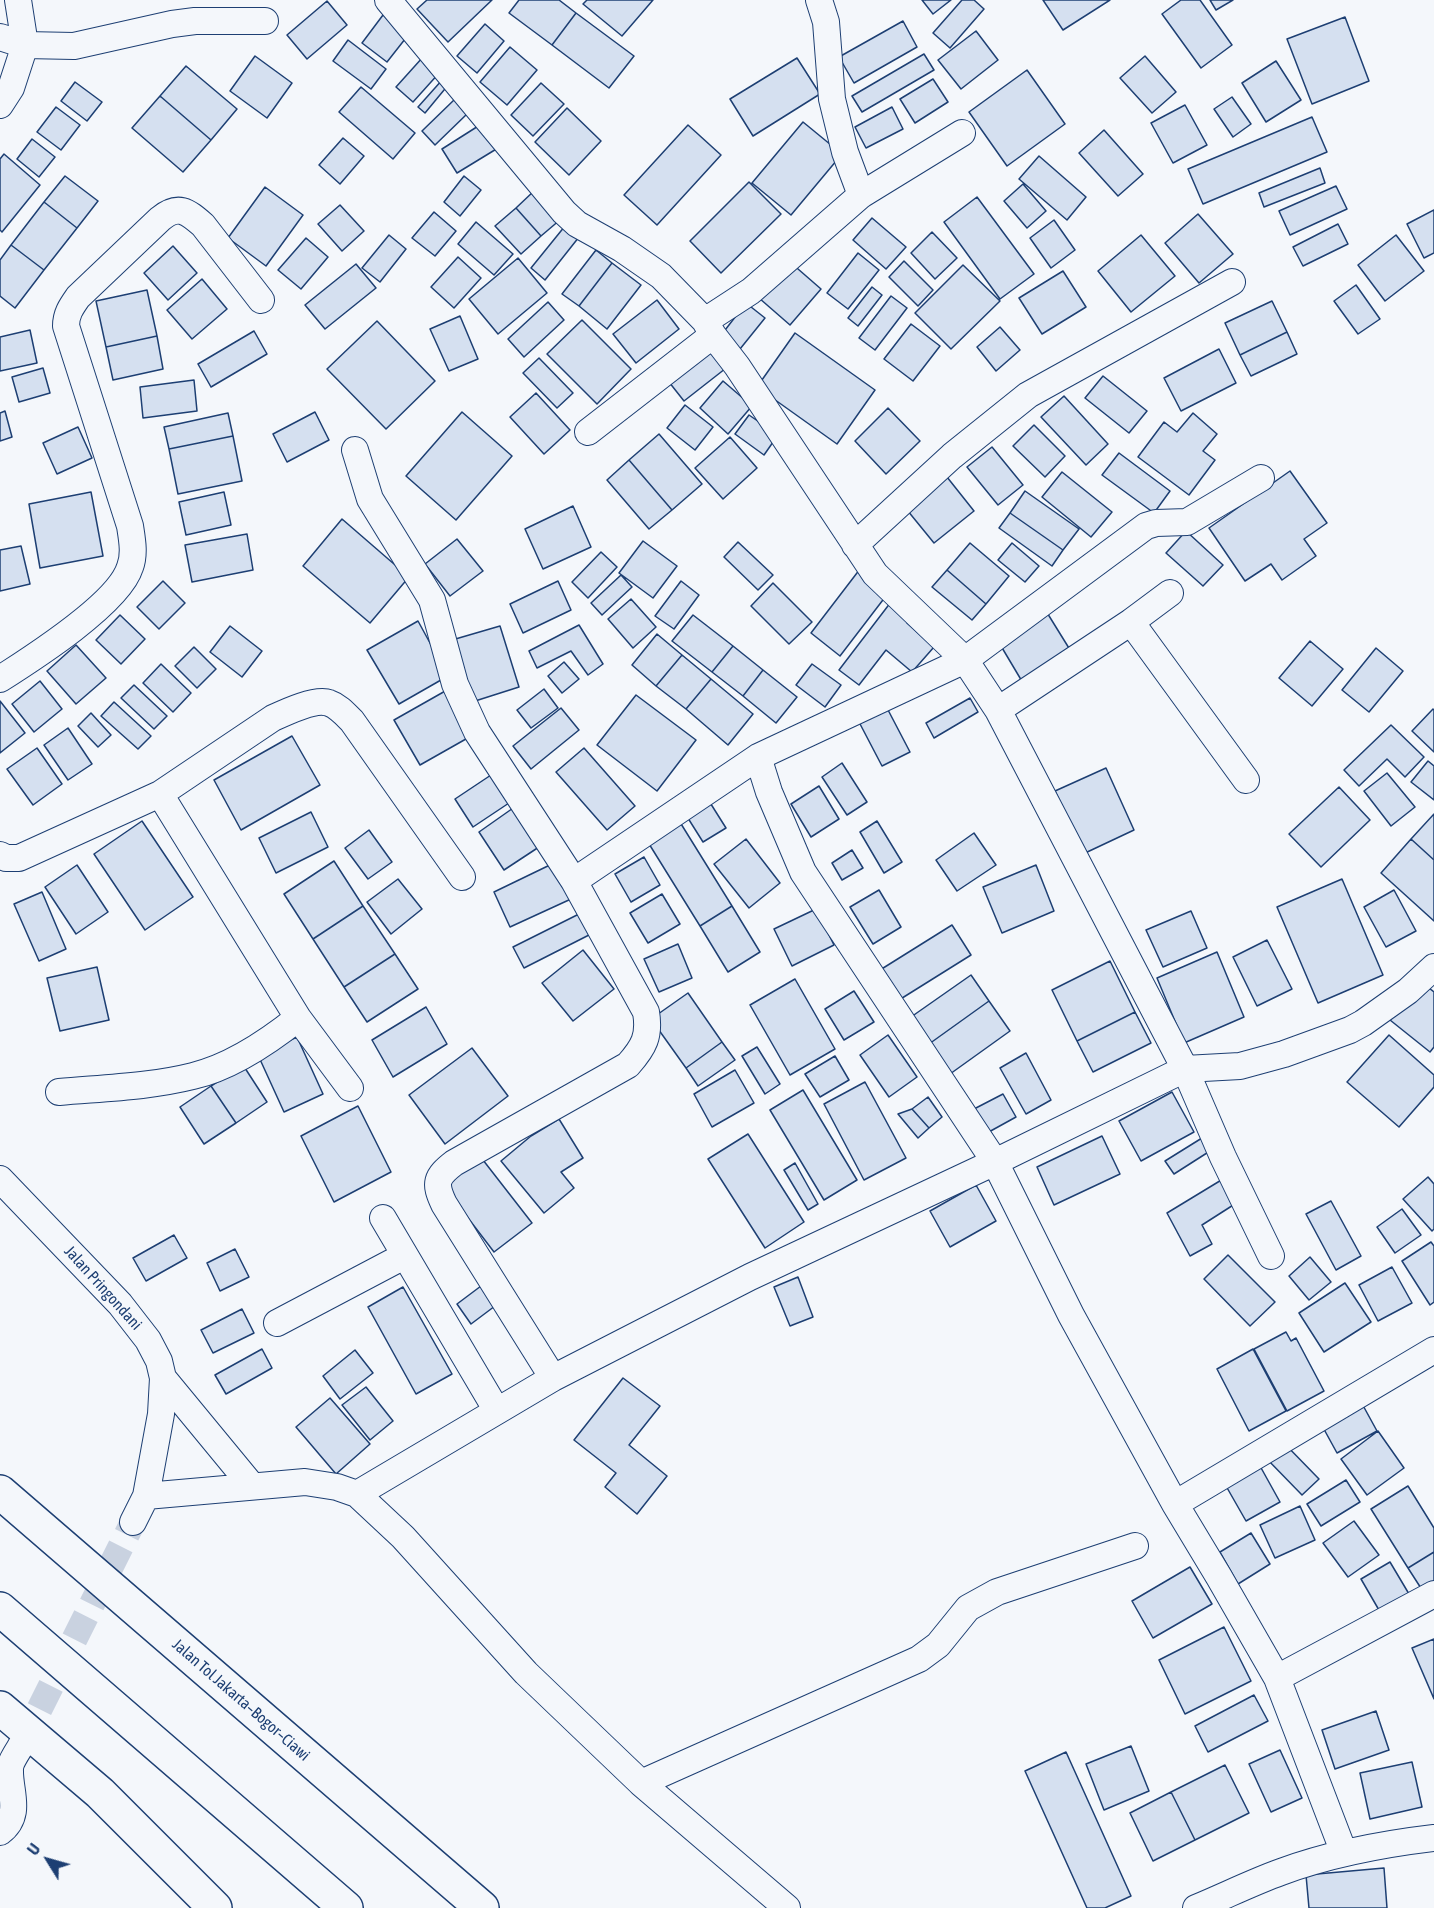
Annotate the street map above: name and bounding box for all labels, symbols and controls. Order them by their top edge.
street label: Jalan Pringondani [60,1242,146,1334]
street label: Jalan Tol Jakarta–Bogor–Ciawi [168,1635,314,1765]
north arrow [18,1830,78,1890]
text: U [24,1840,44,1858]

